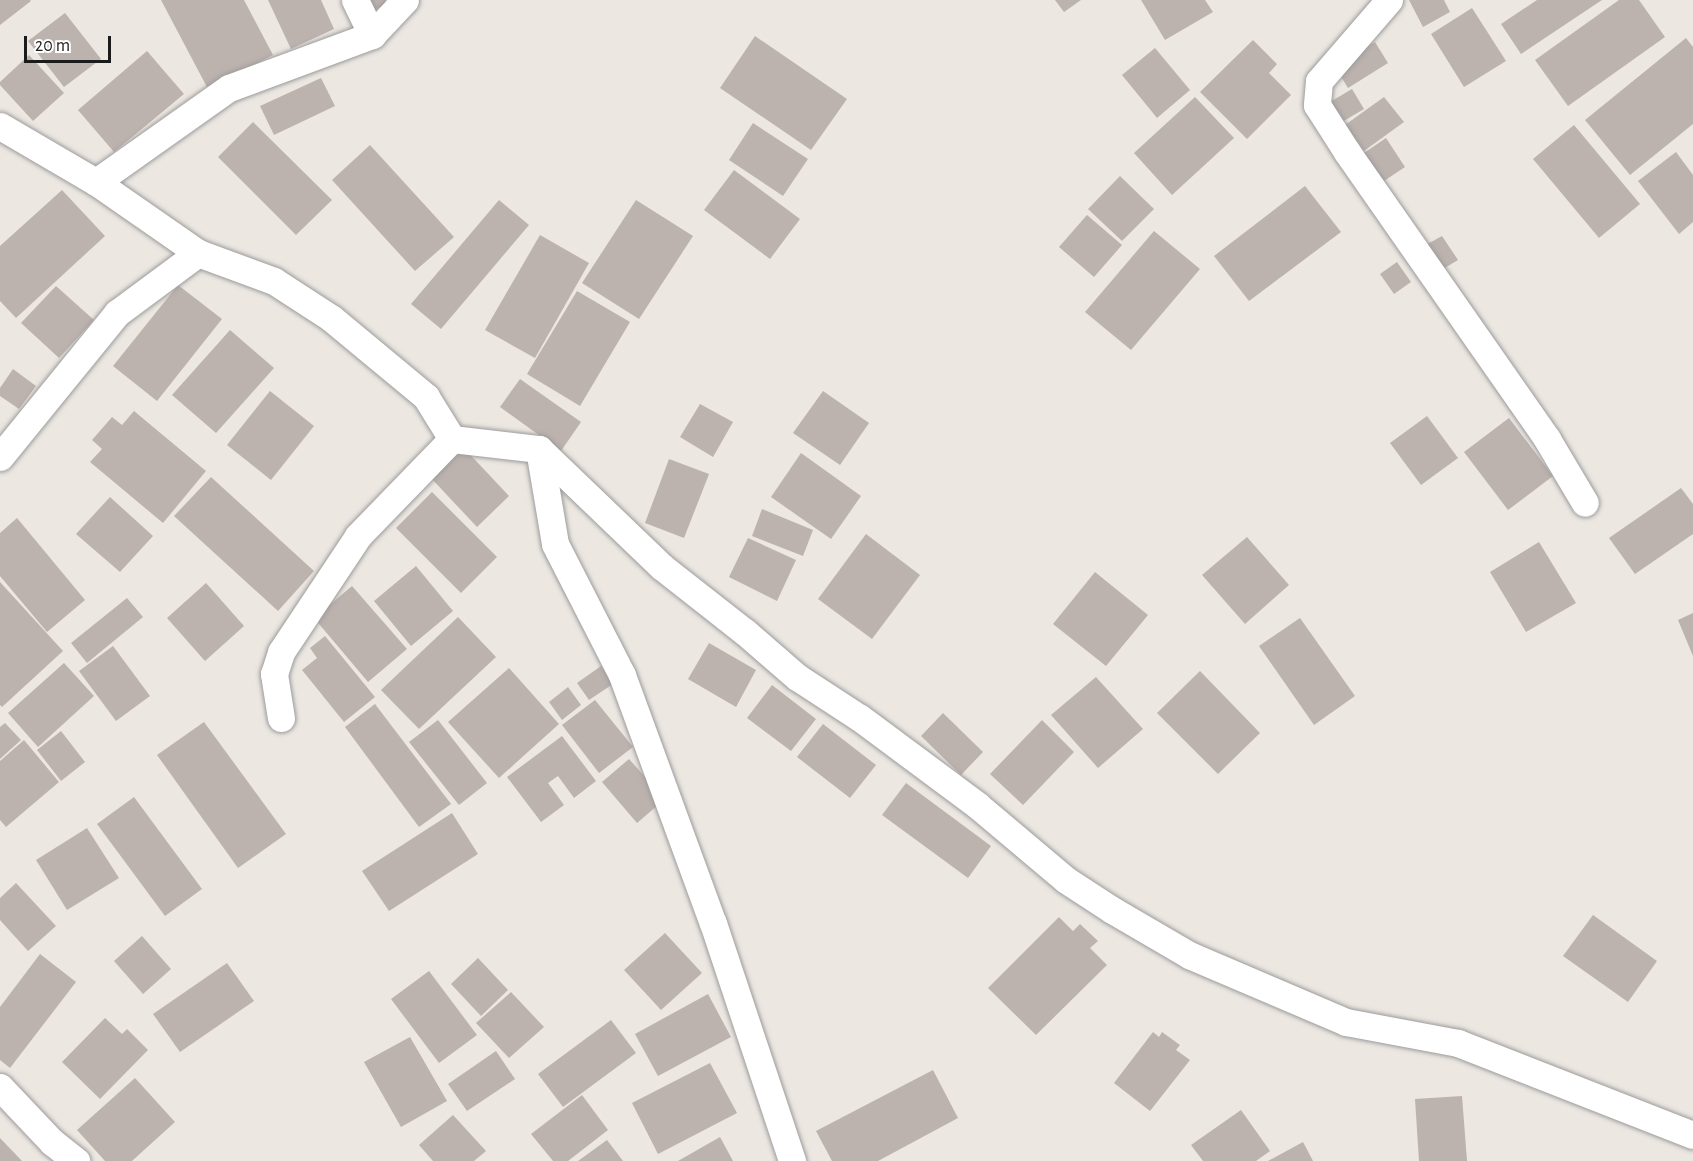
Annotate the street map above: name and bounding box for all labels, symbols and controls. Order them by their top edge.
scale bar [27,24,114,62]
text: 20 m [35,37,70,55]

